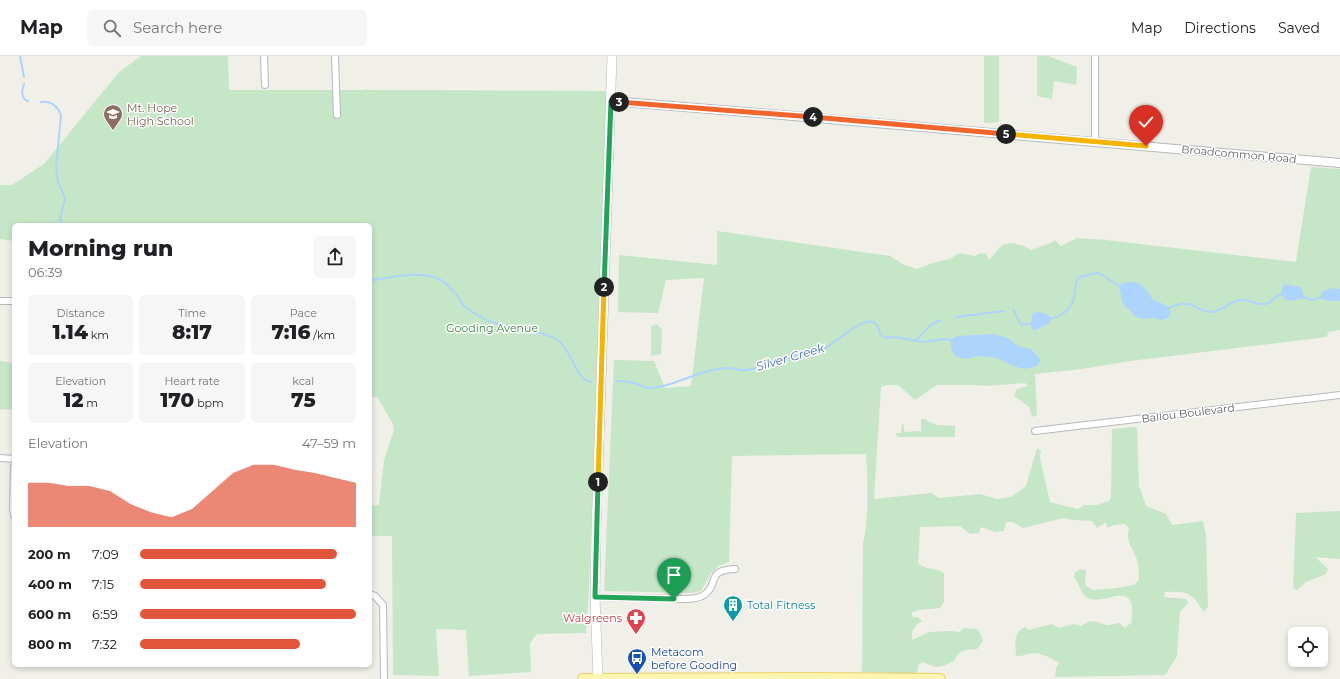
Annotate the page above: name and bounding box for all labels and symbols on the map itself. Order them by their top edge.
pin: 3 [609,92,629,112]
place label: Mt. Hope High School [127,101,194,128]
school or university icon: Mt. Hope High School [102,103,124,131]
pin [1129,105,1163,146]
pin: 4 [803,107,823,127]
pin: 5 [996,124,1016,144]
street label: Broadcommon Road [1181,142,1297,166]
pin: 2 [594,277,614,297]
park label: Gooding Avenue [446,321,538,335]
water label: Silver Creek [754,340,827,374]
street label: Ballou Boulevard [1141,400,1235,426]
pin: 1 [588,472,608,492]
pin [657,558,691,599]
building icon: Total Fitness [722,594,744,622]
place label: Total Fitness [747,598,816,612]
pharmacy icon: Walgreens [625,607,647,635]
place label: Walgreens [563,611,623,625]
place label: Metacom before Gooding [651,645,737,672]
bus stop icon: Metacom before Gooding [626,647,648,675]

